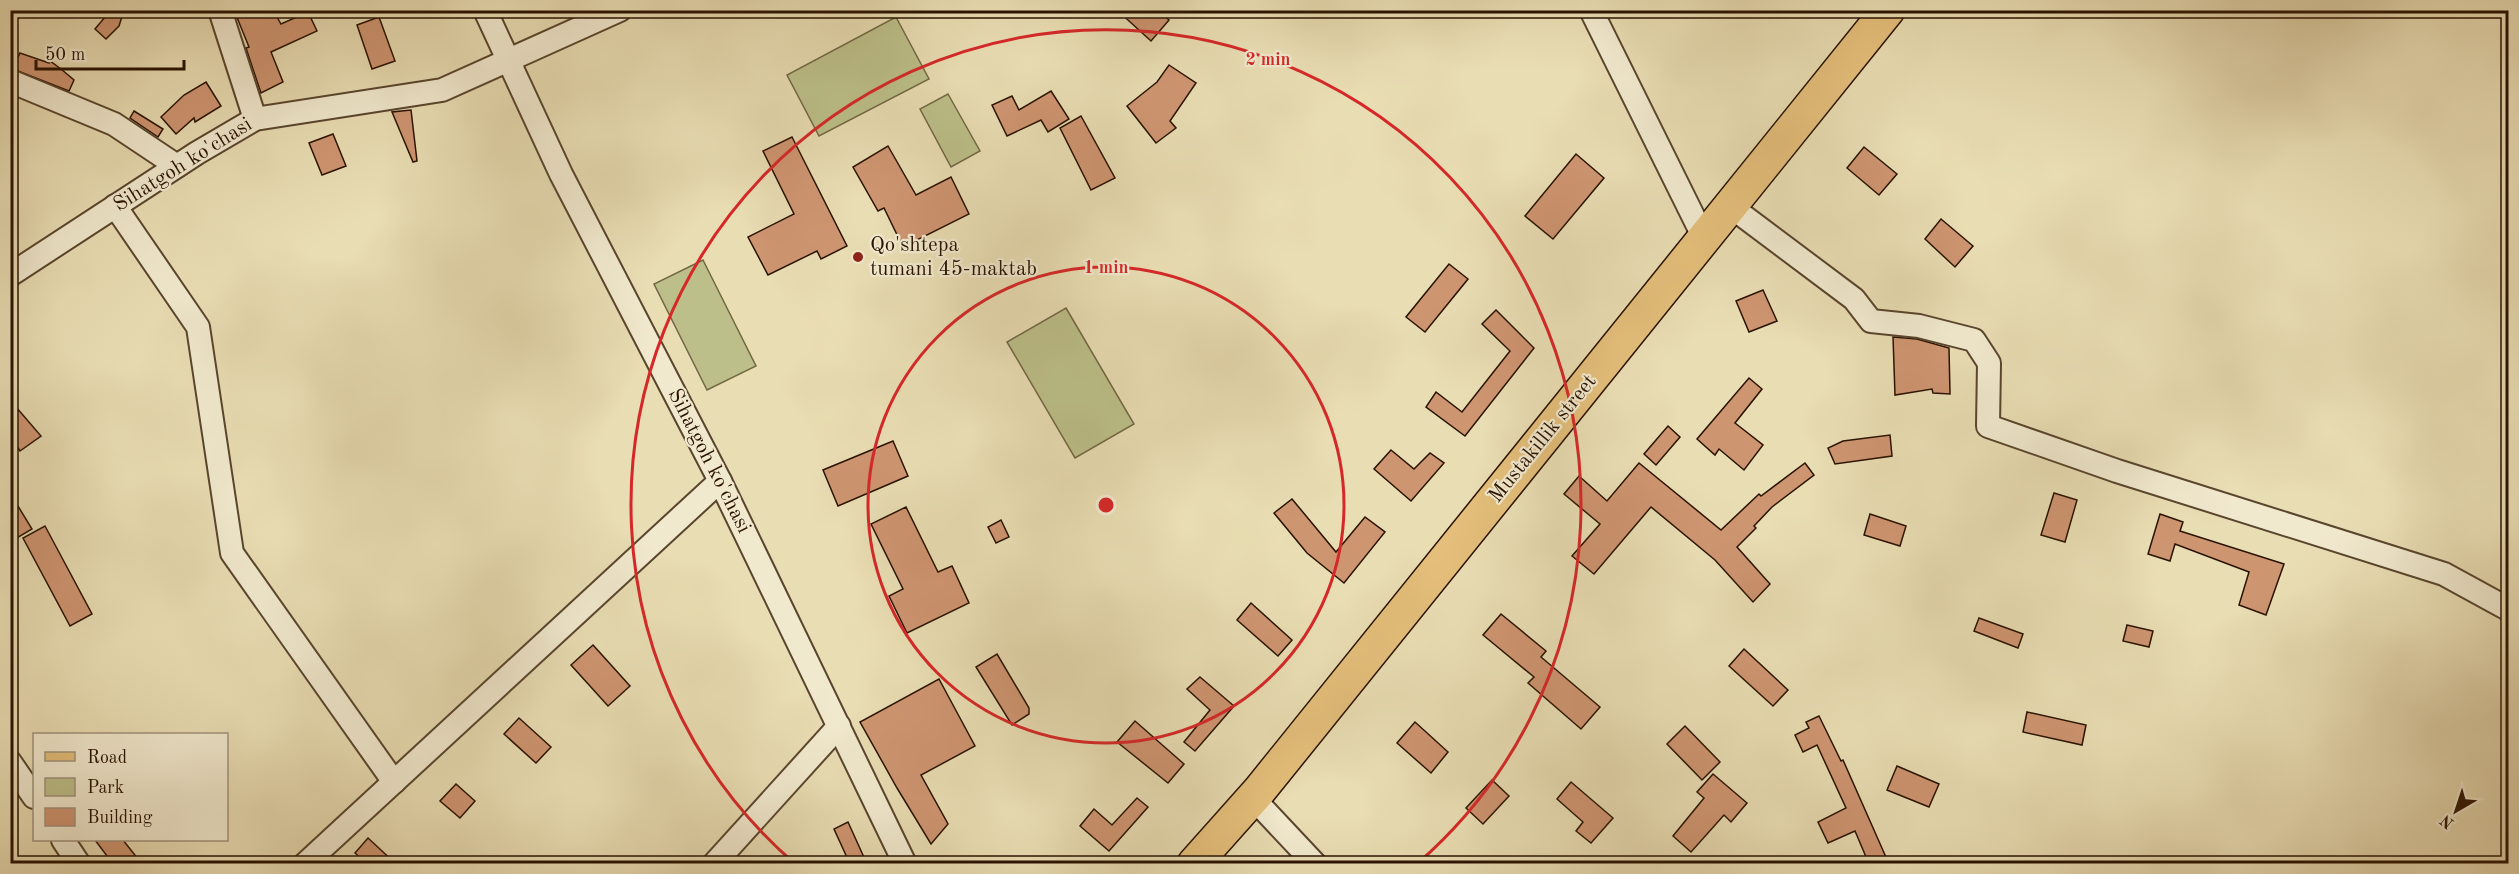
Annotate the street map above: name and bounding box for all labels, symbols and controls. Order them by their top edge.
scale bar [36,33,184,71]
text: 50 m [45,46,85,64]
text: 2 min [1245,51,1291,69]
street label: Sihatgoh ko'chasi [110,114,256,216]
place label: Qo'shtepa tumani 45-maktab [870,235,1037,280]
marker: Qo'shtepa tumani 45-maktab [851,250,865,264]
text: 1 min [1083,259,1129,277]
street label: Mustakillik street [1485,371,1601,507]
street label: Sihatgoh ko'chasi [664,385,754,537]
centre of rings [1096,495,1116,515]
legend [33,733,228,841]
text: Road [87,749,127,767]
text: Park [87,779,124,797]
north arrow [2426,781,2486,841]
text: Building [87,809,153,827]
text: N [2437,811,2458,831]

